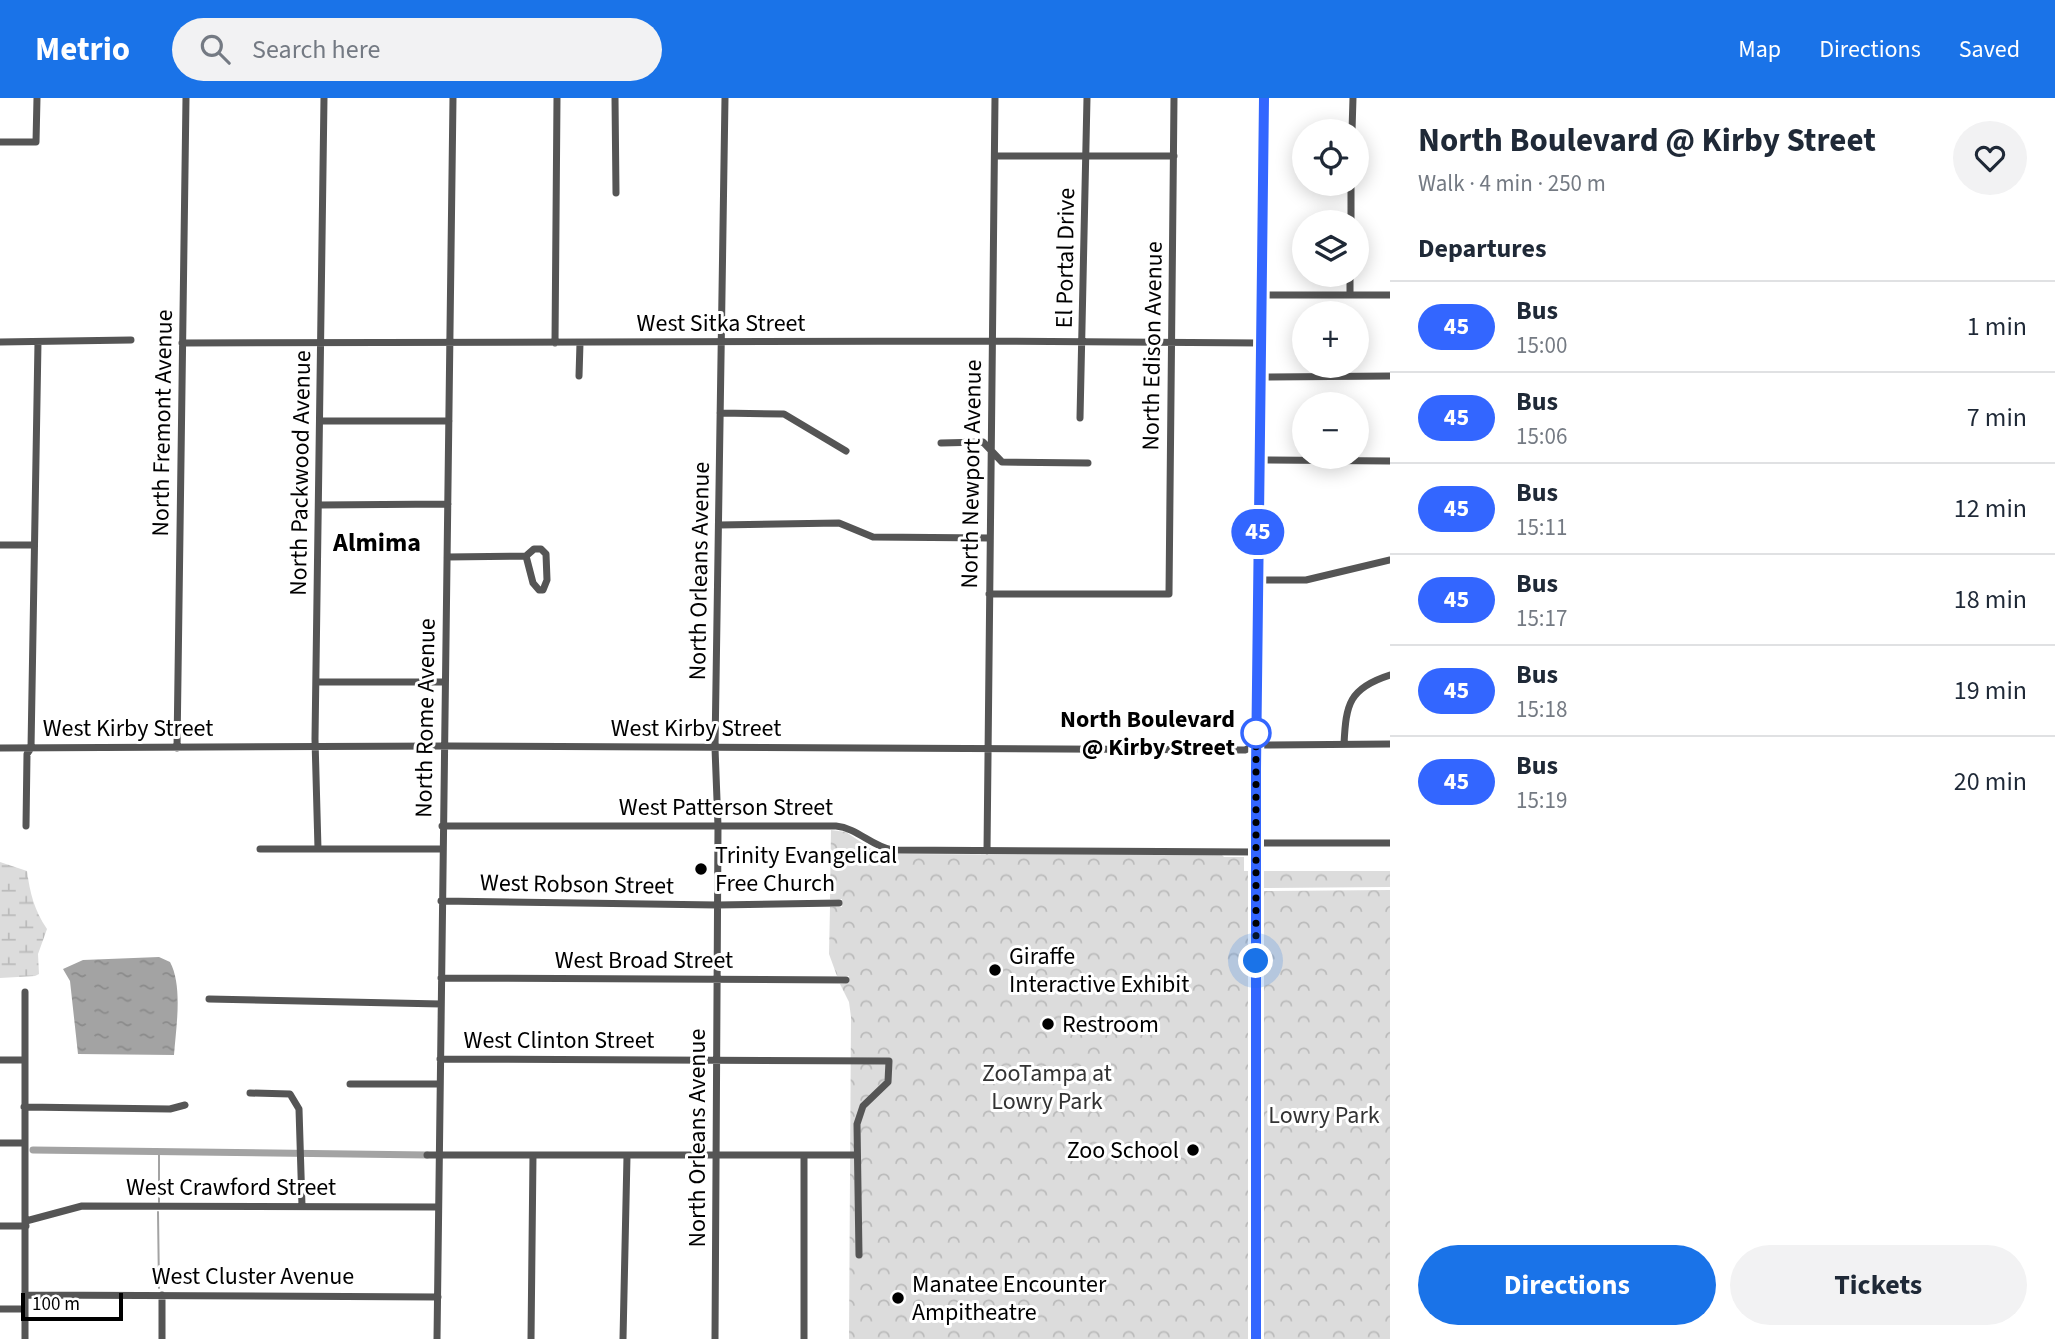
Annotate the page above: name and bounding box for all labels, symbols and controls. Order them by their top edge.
search box [172,18,662,81]
text: Metrio [35,26,130,73]
icon: search [196,30,234,68]
text: Search here [252,31,380,68]
text: Map [1738,32,1781,67]
text: Directions [1819,32,1921,67]
text: Saved [1959,32,2020,67]
text: North Boulevard @ Kirby Street [1418,117,1876,164]
map controls [1292,119,1369,469]
button: locate [1292,119,1369,196]
button: heart [1953,121,2027,195]
text: Walk · 4 min · 250 m [1418,167,1606,200]
street label: El Portal Drive [1047,187,1084,329]
button: layers [1292,210,1369,287]
text: Departures [1418,230,1546,267]
street label: North Edison Avenue [1133,241,1172,451]
text: Bus [1516,292,1558,329]
button: + [1292,301,1369,378]
street label: West Sitka Street [637,306,805,341]
text: 1 min [1967,308,2027,345]
street label: North Fremont Avenue [143,309,182,537]
text: 45 [1444,309,1469,344]
text: 15:00 [1516,329,1567,362]
street label: North Packwood Avenue [281,350,320,596]
street label: North Newport Avenue [952,359,991,589]
text: Bus [1516,383,1558,420]
button: − [1292,392,1369,469]
text: 7 min [1967,399,2027,436]
text: 45 [1444,400,1469,435]
text: 15:06 [1516,420,1567,453]
street label: North Orleans Avenue [680,461,719,681]
text: Bus [1516,474,1558,511]
text: 12 min [1954,490,2027,527]
text: 45 [1444,491,1469,526]
line badge: 45 [1226,509,1290,555]
text: 15:11 [1516,511,1567,544]
text: 45 [1245,514,1271,549]
district label: Almima [332,524,421,561]
text: Bus [1516,565,1558,602]
text: 18 min [1954,581,2027,618]
text: 45 [1444,582,1469,617]
text: 15:17 [1516,602,1567,635]
street label: North Rome Avenue [406,618,445,818]
text: Bus [1516,656,1558,693]
text: 19 min [1954,672,2027,709]
text: 45 [1444,673,1469,708]
text: 15:18 [1516,693,1567,726]
place label: North Boulevard @ Kirby Street [1060,702,1235,765]
street label: West Kirby Street [43,711,213,746]
street label: West Kirby Street [611,711,781,746]
marker: North Boulevard @ Kirby Street [1241,718,1271,748]
text: Bus [1516,747,1558,784]
text: 20 min [1954,763,2027,800]
text: 45 [1444,764,1469,799]
text: 15:19 [1516,784,1567,817]
street label: West Patterson Street [619,790,833,825]
place label: Trinity Evangelical Free Church [715,838,897,901]
marker: Trinity Evangelical Free Church [693,861,709,877]
street label: West Robson Street [480,865,674,904]
place label: Giraffe Interactive Exhibit [1009,939,1189,1002]
street label: West Broad Street [555,943,733,978]
your location [1238,943,1273,978]
marker: Giraffe Interactive Exhibit [987,962,1003,978]
place label: Restroom [1062,1007,1159,1042]
marker: Restroom [1040,1016,1056,1032]
street label: West Clinton Street [464,1023,654,1058]
street label: North Orleans Avenue [680,1029,715,1247]
park label: ZooTampa at Lowry Park [982,1056,1112,1119]
park label: Lowry Park [1268,1098,1380,1133]
place label: Zoo School [1067,1133,1179,1168]
marker: Zoo School [1185,1142,1201,1158]
street label: West Crawford Street [126,1170,336,1205]
button: Directions [1418,1245,1716,1325]
button: Tickets [1730,1245,2027,1325]
street label: West Cluster Avenue [152,1259,354,1294]
place label: Manatee Encounter Ampitheatre [912,1267,1107,1330]
scale bar [21,1290,122,1322]
marker: Manatee Encounter Ampitheatre [890,1290,906,1306]
text: 100 m [32,1291,80,1318]

